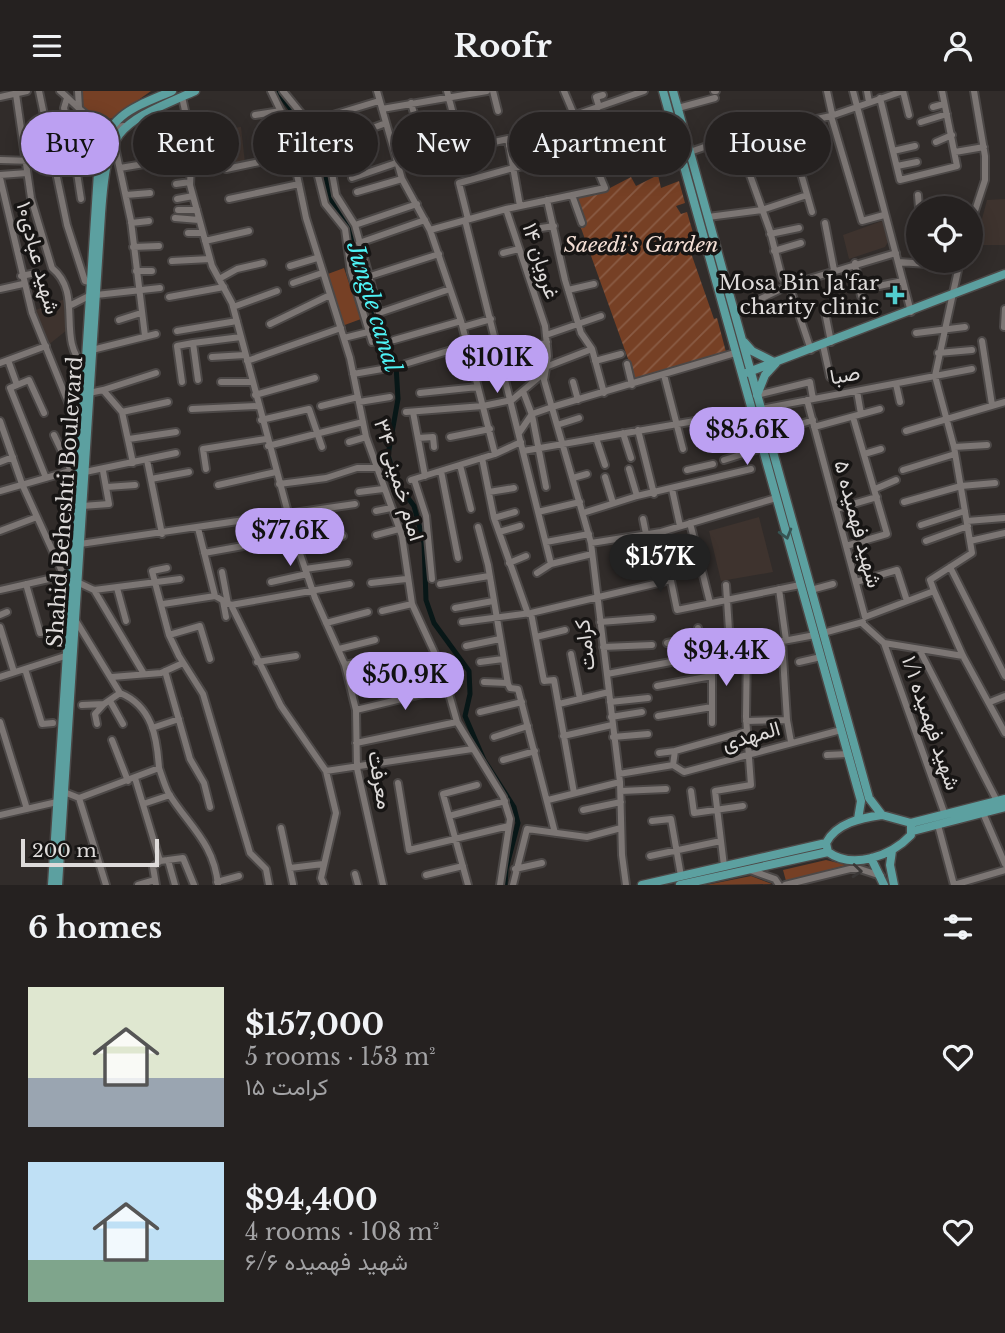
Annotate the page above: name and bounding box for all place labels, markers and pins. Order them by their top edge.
place label: Mosa Bin Ja'far charity clinic [719,270,879,320]
marker: Mosa Bin Ja'far charity clinic [885,285,905,305]
pin: $101K [448,335,546,395]
pin: $85.6K [690,407,804,467]
pin: $77.6K [233,509,347,568]
pin: $157K [611,535,709,594]
pin: $94.4K [669,629,783,688]
pin: $50.9K [348,653,462,712]

